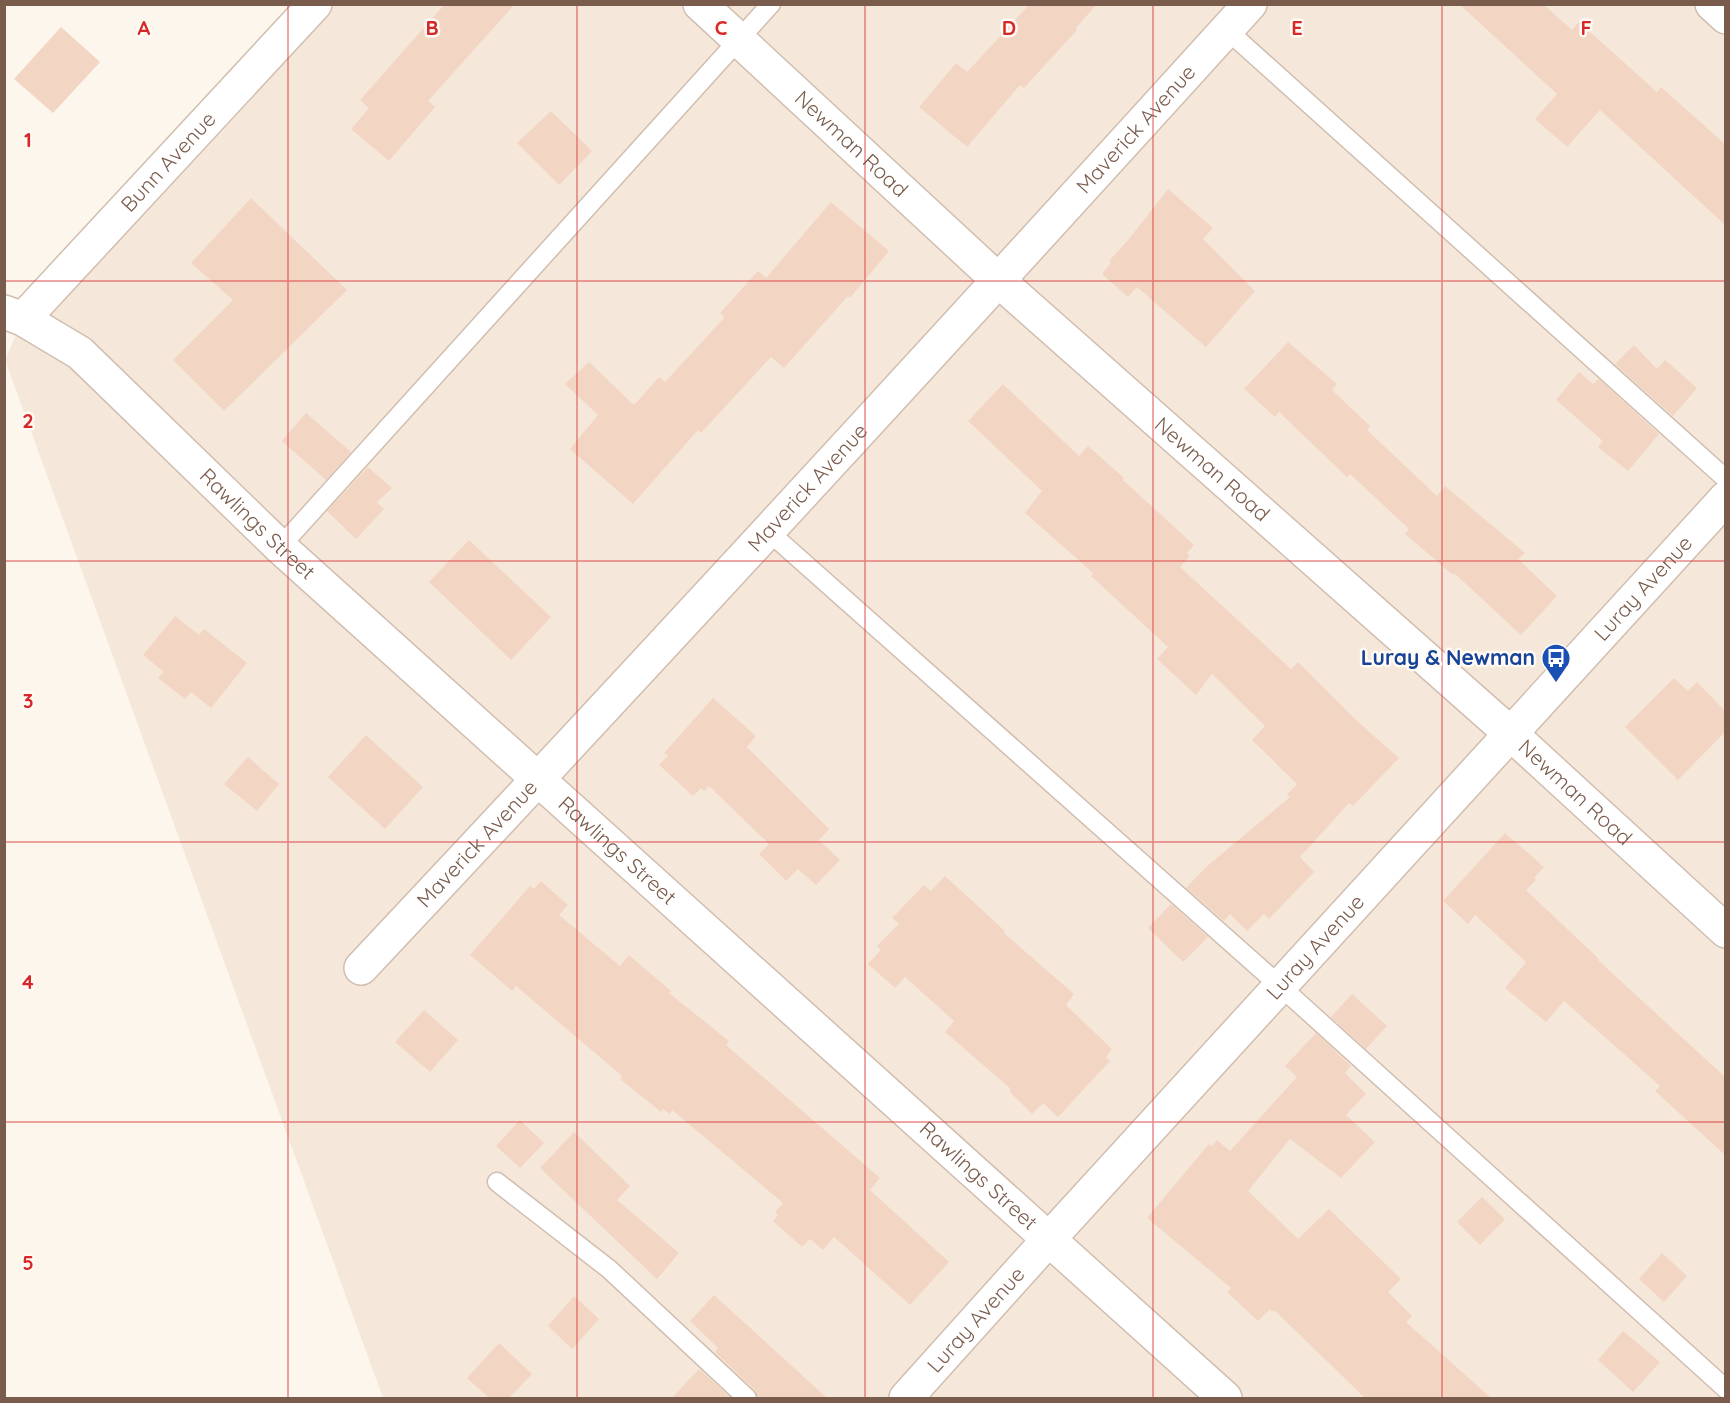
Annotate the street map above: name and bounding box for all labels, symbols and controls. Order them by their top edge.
text: A [138,15,151,40]
text: B [425,15,439,40]
text: C [715,15,728,40]
text: D [1002,15,1016,40]
text: E [1291,15,1303,40]
text: F [1580,15,1592,40]
street label: Maverick Avenue [1070,59,1201,198]
street label: Newman Road [790,85,914,202]
street label: Bunn Avenue [115,106,221,217]
text: 1 [24,127,32,152]
text: 2 [22,408,34,433]
street label: Newman Road [1150,411,1276,526]
street label: Maverick Avenue [742,418,873,557]
street label: Rawlings Street [195,462,321,585]
street label: Luray Avenue [1588,530,1697,646]
bus stop icon: Luray & Newman [1540,642,1572,684]
place label: Luray & Newman [1361,644,1535,670]
text: 3 [23,688,33,713]
street label: Newman Road [1513,733,1638,850]
street label: Maverick Avenue [411,774,542,912]
street label: Rawlings Street [553,790,682,910]
street label: Luray Avenue [1260,889,1369,1005]
text: 4 [22,969,34,994]
street label: Rawlings Street [915,1115,1043,1235]
text: 5 [22,1250,34,1275]
street label: Luray Avenue [921,1261,1030,1377]

